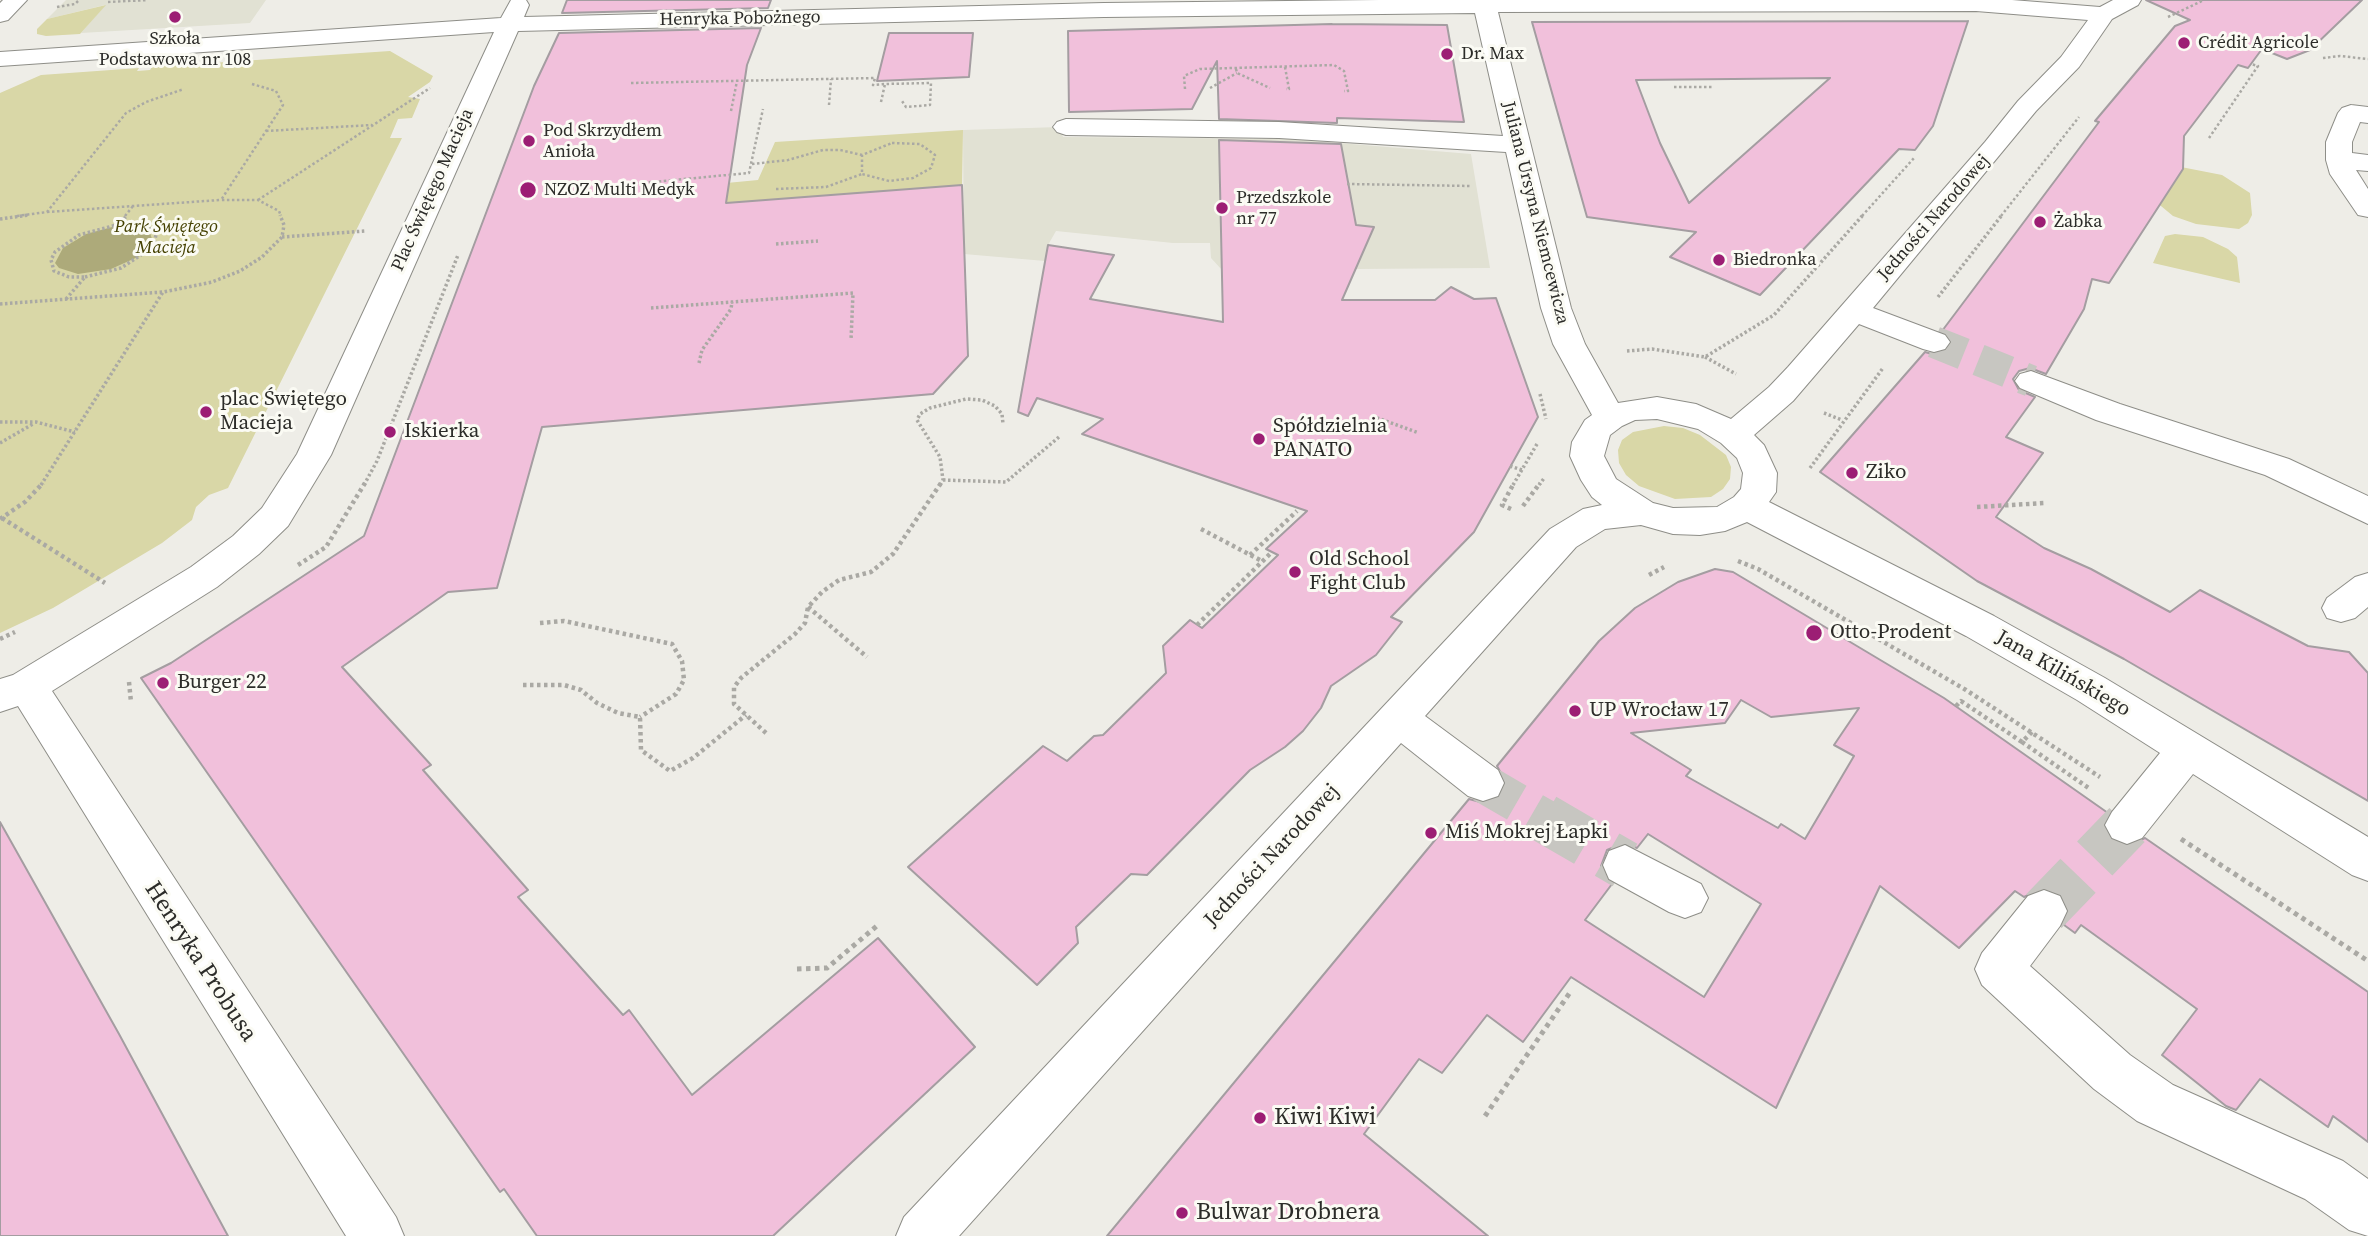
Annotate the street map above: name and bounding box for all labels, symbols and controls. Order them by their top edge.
street label: Henryka Pobożnego [659,7,821,31]
marker: Szkoła Podstawowa nr 108 [167,9,183,25]
place label: Szkoła Podstawowa nr 108 [99,28,251,70]
place label: Crédit Agricole [2198,32,2319,54]
marker: Crédit Agricole [2176,35,2192,51]
place label: Dr. Max [1461,43,1524,65]
marker: Dr. Max [1439,46,1455,62]
street label: Juliana Ursyna Niemcewicza [1497,99,1573,327]
street label: Plac Świętego Macieja [387,105,479,275]
place label: Pod Skrzydłem Anioła [543,120,662,162]
marker: Pod Skrzydłem Anioła [521,133,537,149]
street label: Jedności Narodowej [1873,151,1995,285]
place label: NZOZ Multi Medyk [544,179,695,201]
marker: NZOZ Multi Medyk [518,180,538,200]
place label: Przedszkole nr 77 [1236,187,1331,230]
marker: Przedszkole nr 77 [1214,200,1230,216]
place label: Żabka [2054,211,2102,233]
marker: Żabka [2032,214,2048,230]
park label: Park Świętego Macieja [114,216,218,258]
place label: Biedronka [1733,249,1816,271]
marker: Biedronka [1711,252,1727,268]
place label: plac Świętego Macieja [220,387,347,437]
marker: plac Świętego Macieja [198,404,214,420]
place label: Spółdzielnia PANATO [1273,414,1388,464]
place label: Iskierka [404,419,480,445]
marker: Iskierka [382,424,398,440]
marker: Spółdzielnia PANATO [1251,431,1267,447]
place label: Ziko [1866,460,1906,486]
marker: Ziko [1844,465,1860,481]
place label: Old School Fight Club [1309,547,1409,597]
marker: Old School Fight Club [1287,564,1303,580]
place label: Otto-Prodent [1830,620,1951,646]
marker: Otto-Prodent [1804,623,1824,643]
street label: Jana Kilińskiego [1991,625,2135,723]
place label: Burger 22 [177,670,267,696]
marker: Burger 22 [155,675,171,691]
place label: UP Wrocław 17 [1589,698,1729,724]
marker: UP Wrocław 17 [1567,703,1583,719]
street label: Jedności Narodowej [1199,779,1345,933]
place label: Miś Mokrej Łapki [1445,820,1608,846]
marker: Miś Mokrej Łapki [1423,825,1439,841]
street label: Henryka Probusa [137,876,263,1048]
place label: Kiwi Kiwi [1274,1104,1376,1132]
marker: Kiwi Kiwi [1252,1110,1268,1126]
place label: Bulwar Drobnera [1196,1199,1380,1227]
marker: Bulwar Drobnera [1174,1205,1190,1221]

